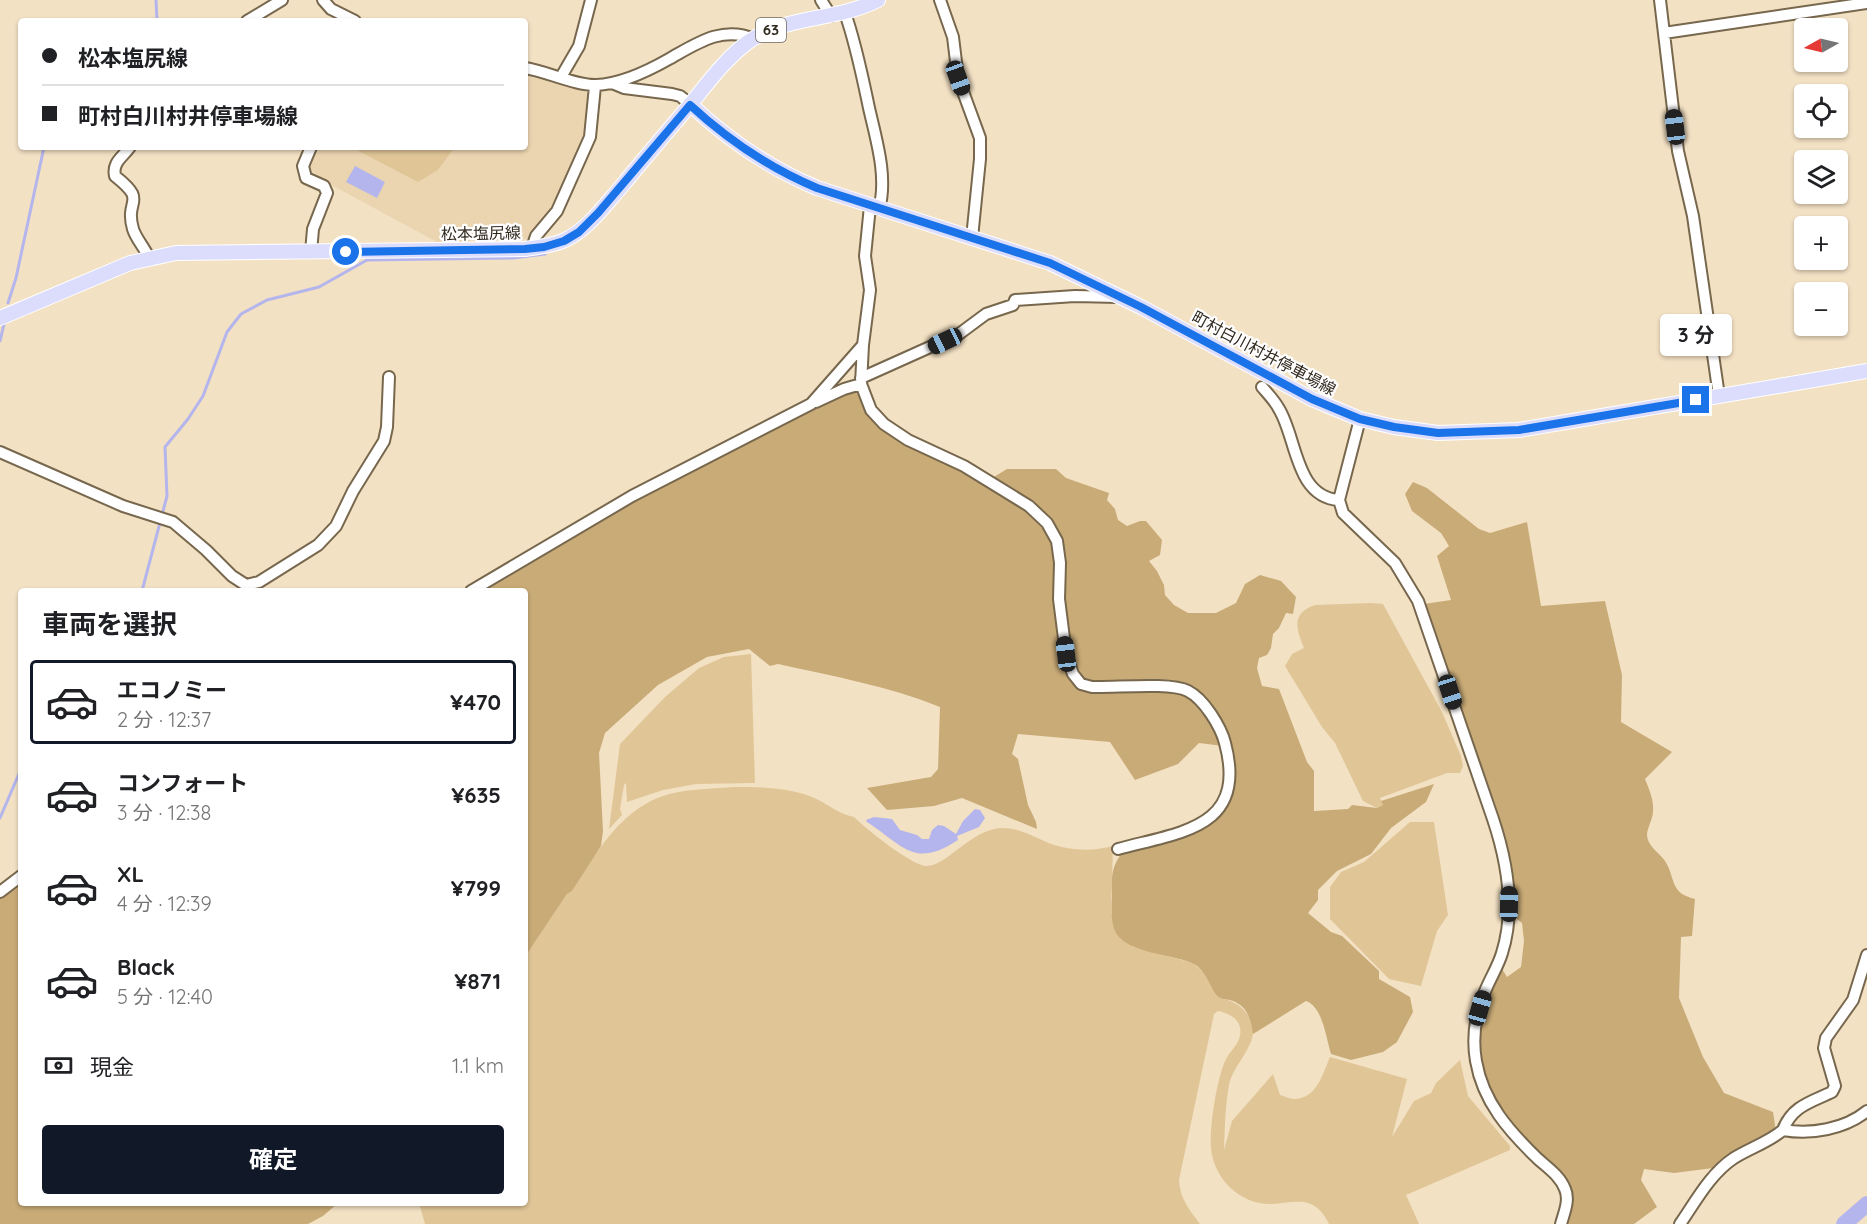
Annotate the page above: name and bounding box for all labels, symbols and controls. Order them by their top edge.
road number: 63 [756,18,786,42]
north arrow [1794,18,1848,72]
map controls [1794,18,1848,336]
text: 松本塩尻線 [78,44,188,72]
car [943,58,973,98]
button: locate [1794,84,1848,138]
text: 町村白川村井停車場線 [78,102,298,130]
car [1664,108,1686,146]
button: layers [1794,150,1848,204]
button: + [1794,216,1848,270]
street label: 松本塩尻線 [441,222,521,244]
route start [332,238,359,265]
button: − [1794,282,1848,336]
street label: 町村白川村井停車場線 [1189,307,1339,399]
callout: 3 分 [1660,313,1732,355]
text: 3 分 [1678,322,1714,347]
car [925,325,965,357]
route end [1682,386,1709,413]
text: 車両を選択 [42,607,177,641]
car [1055,635,1077,673]
car [1436,672,1464,712]
icon: car [45,675,99,729]
text: エコノミー [117,676,227,704]
text: ¥470 [450,688,501,716]
text: 2 分 · 12:37 [117,707,211,732]
icon: car [45,768,99,822]
text: コンフォート [117,769,248,797]
text: ¥635 [451,781,501,809]
text: 3 分 · 12:38 [117,800,211,825]
text: XL [117,860,144,888]
icon: car [45,861,99,915]
text: ¥799 [451,874,501,902]
car [1500,886,1518,922]
text: 4 分 · 12:39 [117,891,212,916]
text: Black [117,953,175,981]
icon: car [45,954,99,1008]
text: ¥871 [454,967,501,995]
text: 5 分 · 12:40 [117,984,213,1009]
car [1466,988,1494,1028]
icon: cash [42,1049,75,1082]
text: 現金 [90,1053,134,1081]
text: 1.1 km [452,1053,504,1078]
button: 確定 [42,1125,504,1194]

